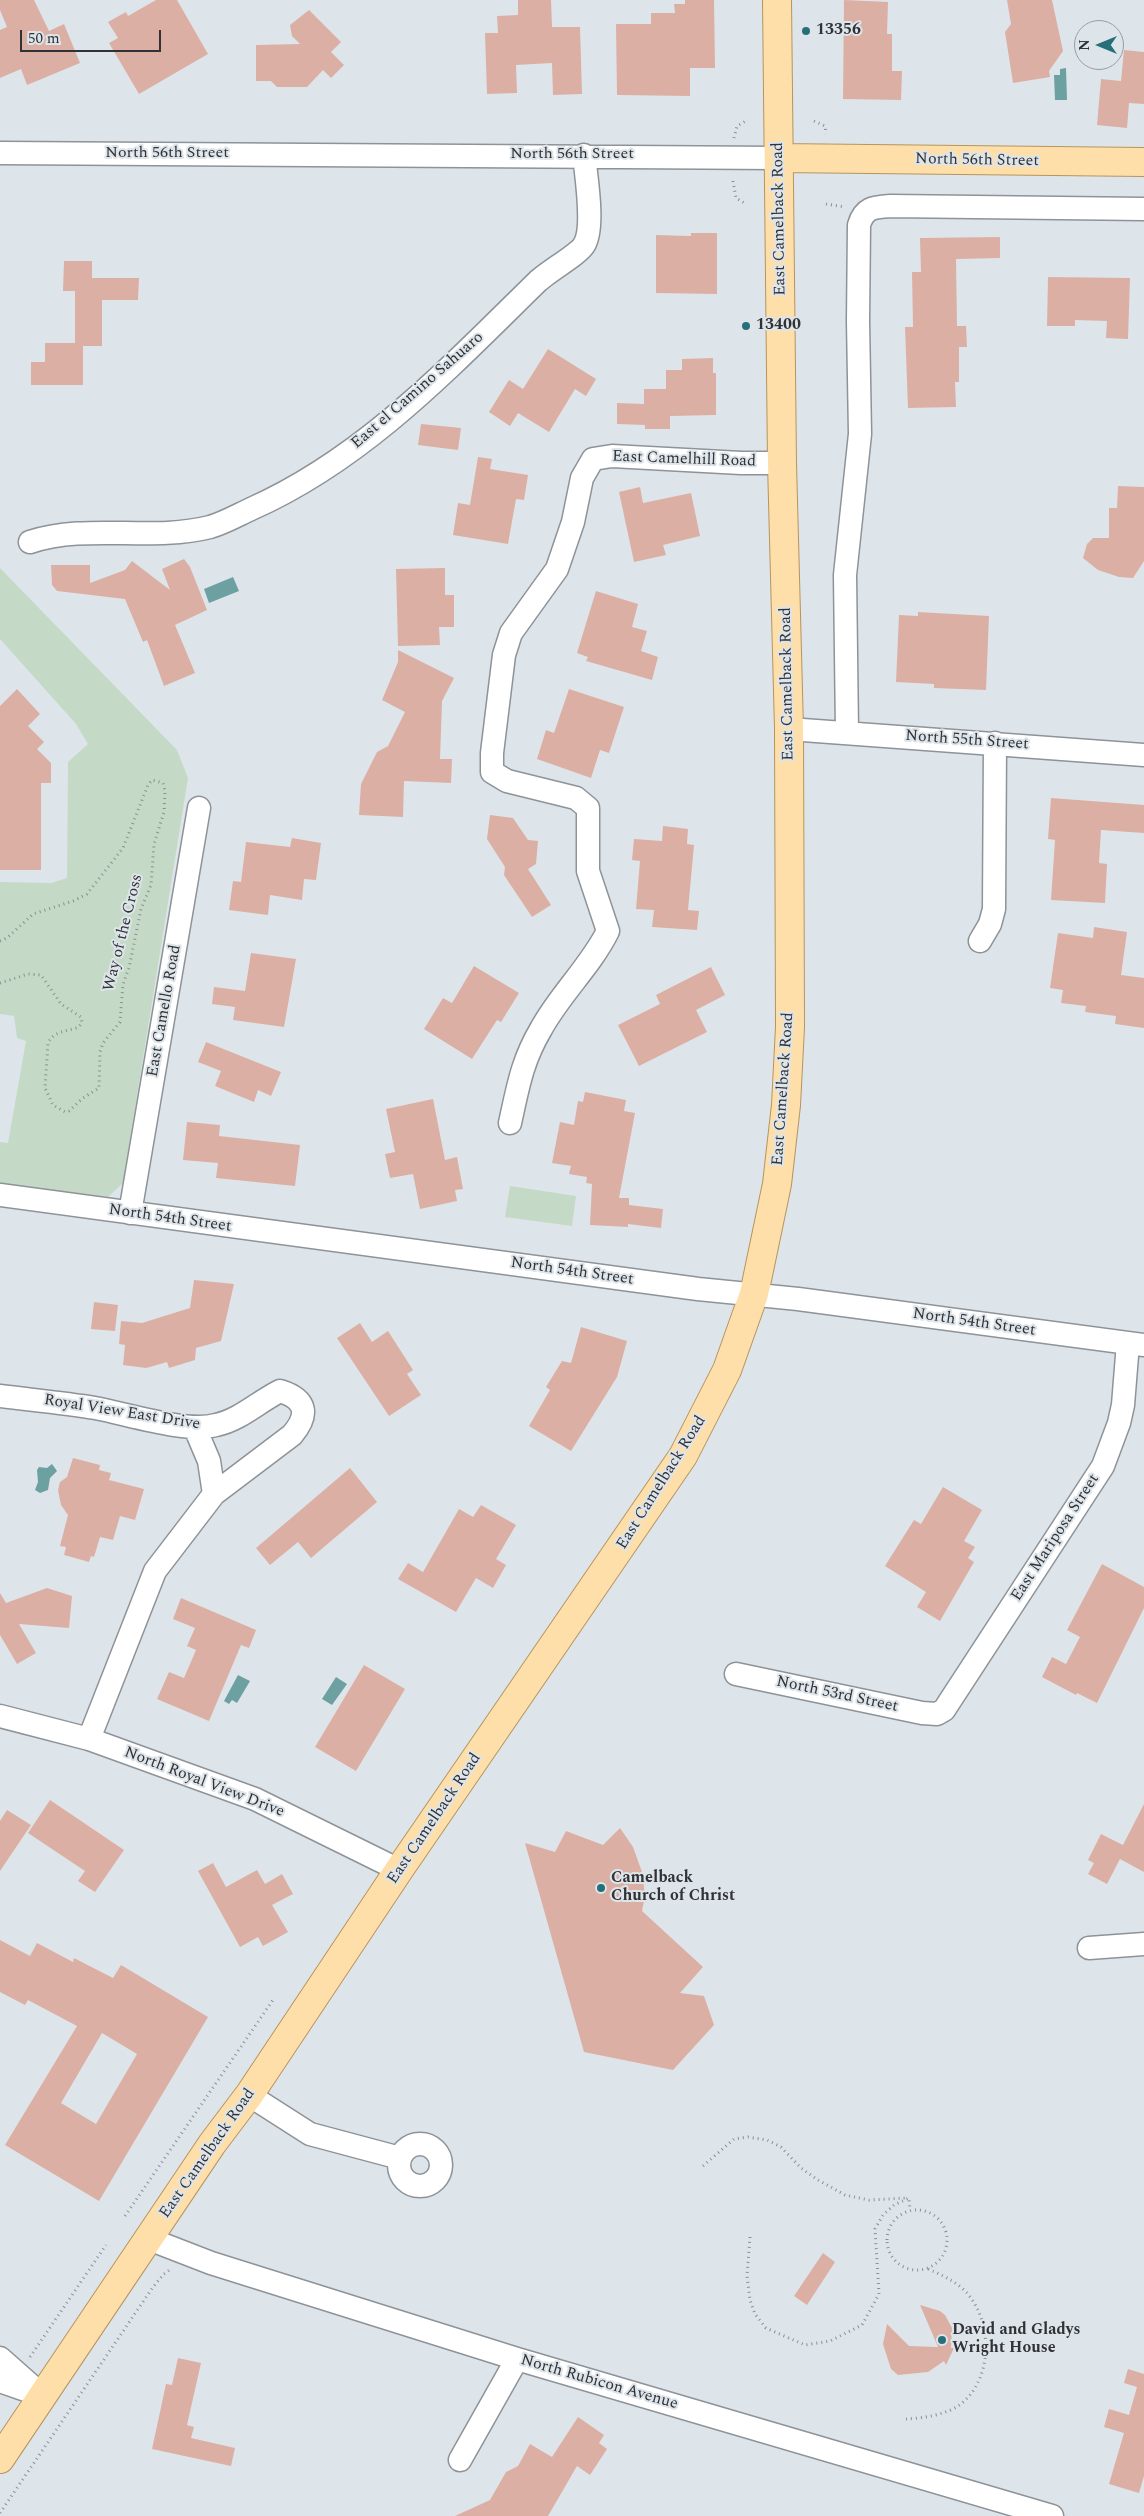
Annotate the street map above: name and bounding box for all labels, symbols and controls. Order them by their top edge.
scale bar [22,20,164,52]
north arrow [1074,20,1124,70]
place label: 13356 [816,21,861,41]
marker: 13356 [800,25,812,37]
text: 50 m [28,27,60,50]
text: N [1074,39,1095,51]
street label: East Camelback Road [769,142,791,296]
street label: North 56th Street [105,144,229,164]
street label: North 56th Street [510,145,634,165]
street label: North 56th Street [915,150,1039,172]
place label: 13400 [756,316,801,336]
marker: 13400 [740,320,752,332]
street label: East el Camino Sahuaro [348,328,488,454]
street label: East Camelhill Road [612,448,756,472]
street label: East Camelback Road [777,607,799,761]
street label: North 55th Street [905,727,1029,755]
street label: Way of the Cross [100,873,148,993]
street label: East Camello Road [144,943,186,1079]
street label: East Camelback Road [769,1012,799,1166]
street label: North 54th Street [107,1201,233,1237]
street label: North 54th Street [509,1254,635,1290]
street label: North 54th Street [911,1305,1037,1341]
street label: Royal View East Drive [43,1391,201,1435]
street label: East Camelback Road [613,1413,711,1553]
street label: East Mariposa Street [1008,1471,1104,1605]
street label: North 53rd Street [774,1673,900,1717]
street label: North Royal View Drive [121,1744,287,1822]
street label: East Camelback Road [384,1750,486,1888]
place label: Camelback Church of Christ [611,1869,735,1907]
marker: Camelback Church of Christ [595,1882,607,1894]
street label: East Camelback Road [156,2085,260,2223]
place label: David and Gladys Wright House [952,2321,1080,2359]
marker: David and Gladys Wright House [936,2334,948,2346]
street label: North Rubicon Avenue [518,2351,680,2415]

